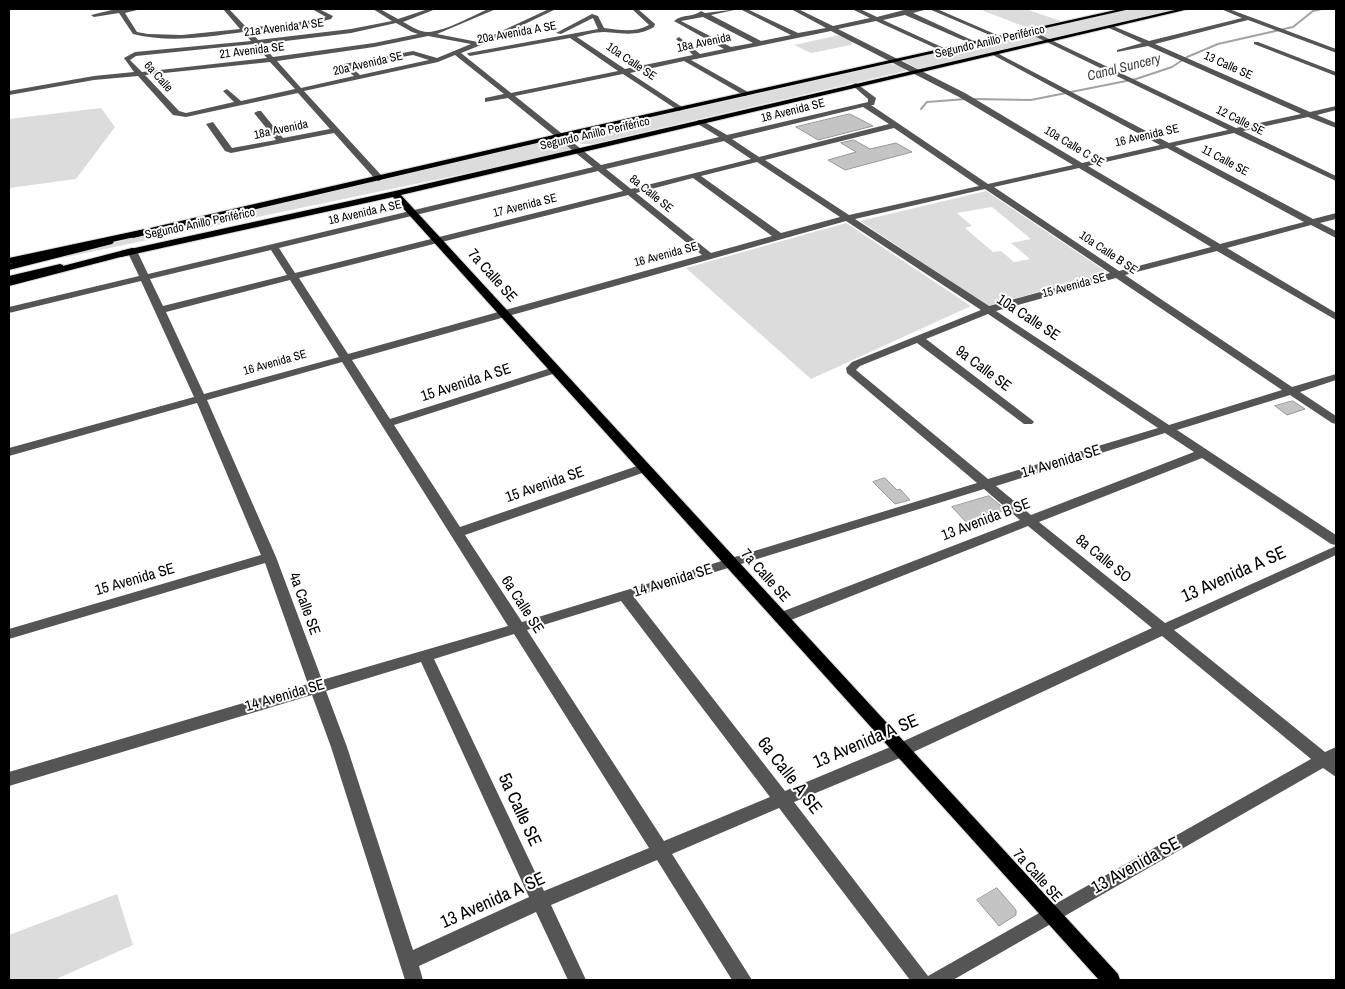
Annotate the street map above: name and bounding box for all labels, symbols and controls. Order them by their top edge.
street label: 21a Avenida A SE [243,16,325,40]
street label: 20a Avenida A SE [476,19,558,47]
street label: Segundo Anillo Periférico [934,22,1046,62]
street label: 18a Avenida [676,30,732,56]
street label: 21 Avenida SE [219,40,285,62]
street label: 10a Calle SE [603,40,659,84]
street label: 20a Avenida SE [332,49,404,79]
street label: 13 Calle SE [1201,49,1255,83]
water label: Canal Suncery [1085,51,1163,85]
street label: 6a Calle [141,59,175,95]
street label: 18 Avenida SE [759,96,827,126]
street label: 12 Calle SE [1213,103,1267,139]
street label: Segundo Anillo Periférico [539,114,651,154]
street label: 18a Avenida [253,117,309,143]
street label: 16 Avenida SE [1113,122,1181,150]
street label: 10a Calle C SE [1041,124,1107,170]
street label: 11 Calle SE [1199,143,1251,179]
street label: 8a Calle SE [626,172,676,216]
street label: 17 Avenida SE [491,191,559,221]
street label: 18 Avenida A SE [327,198,403,228]
street label: Segundo Anillo Periférico [144,205,256,243]
street label: 10a Calle B SE [1076,228,1140,278]
street label: 16 Avenida SE [633,240,699,270]
street label: 7a Calle SE [464,246,520,306]
street label: 15 Avenida SE [1041,271,1107,301]
street label: 10a Calle SE [993,291,1063,345]
street label: 9a Calle SE [952,342,1014,396]
street label: 16 Avenida SE [242,347,308,379]
street label: 15 Avenida A SE [419,360,513,406]
street label: 14 Avenida SE [1019,441,1103,483]
street label: 15 Avenida SE [503,463,587,507]
street label: 13 Avenida B SE [939,495,1033,545]
street label: 8a Calle SO [1072,531,1134,587]
street label: 13 Avenida A SE [1178,542,1290,608]
street label: 7a Calle SE [737,546,793,606]
street label: 15 Avenida SE [93,560,177,600]
street label: 14 Avenida SE [631,560,715,602]
street label: 4a Calle SE [284,570,324,638]
street label: 6a Calle SE [497,573,547,637]
street label: 14 Avenida SE [243,676,327,716]
street label: 13 Avenida A SE [810,710,922,774]
street label: 6a Calle A SE [752,733,826,819]
street label: 5a Calle SE [493,770,545,850]
street label: 13 Avenida SE [1088,833,1184,899]
street label: 7a Calle SE [1009,846,1065,906]
street label: 13 Avenida A SE [437,868,549,934]

